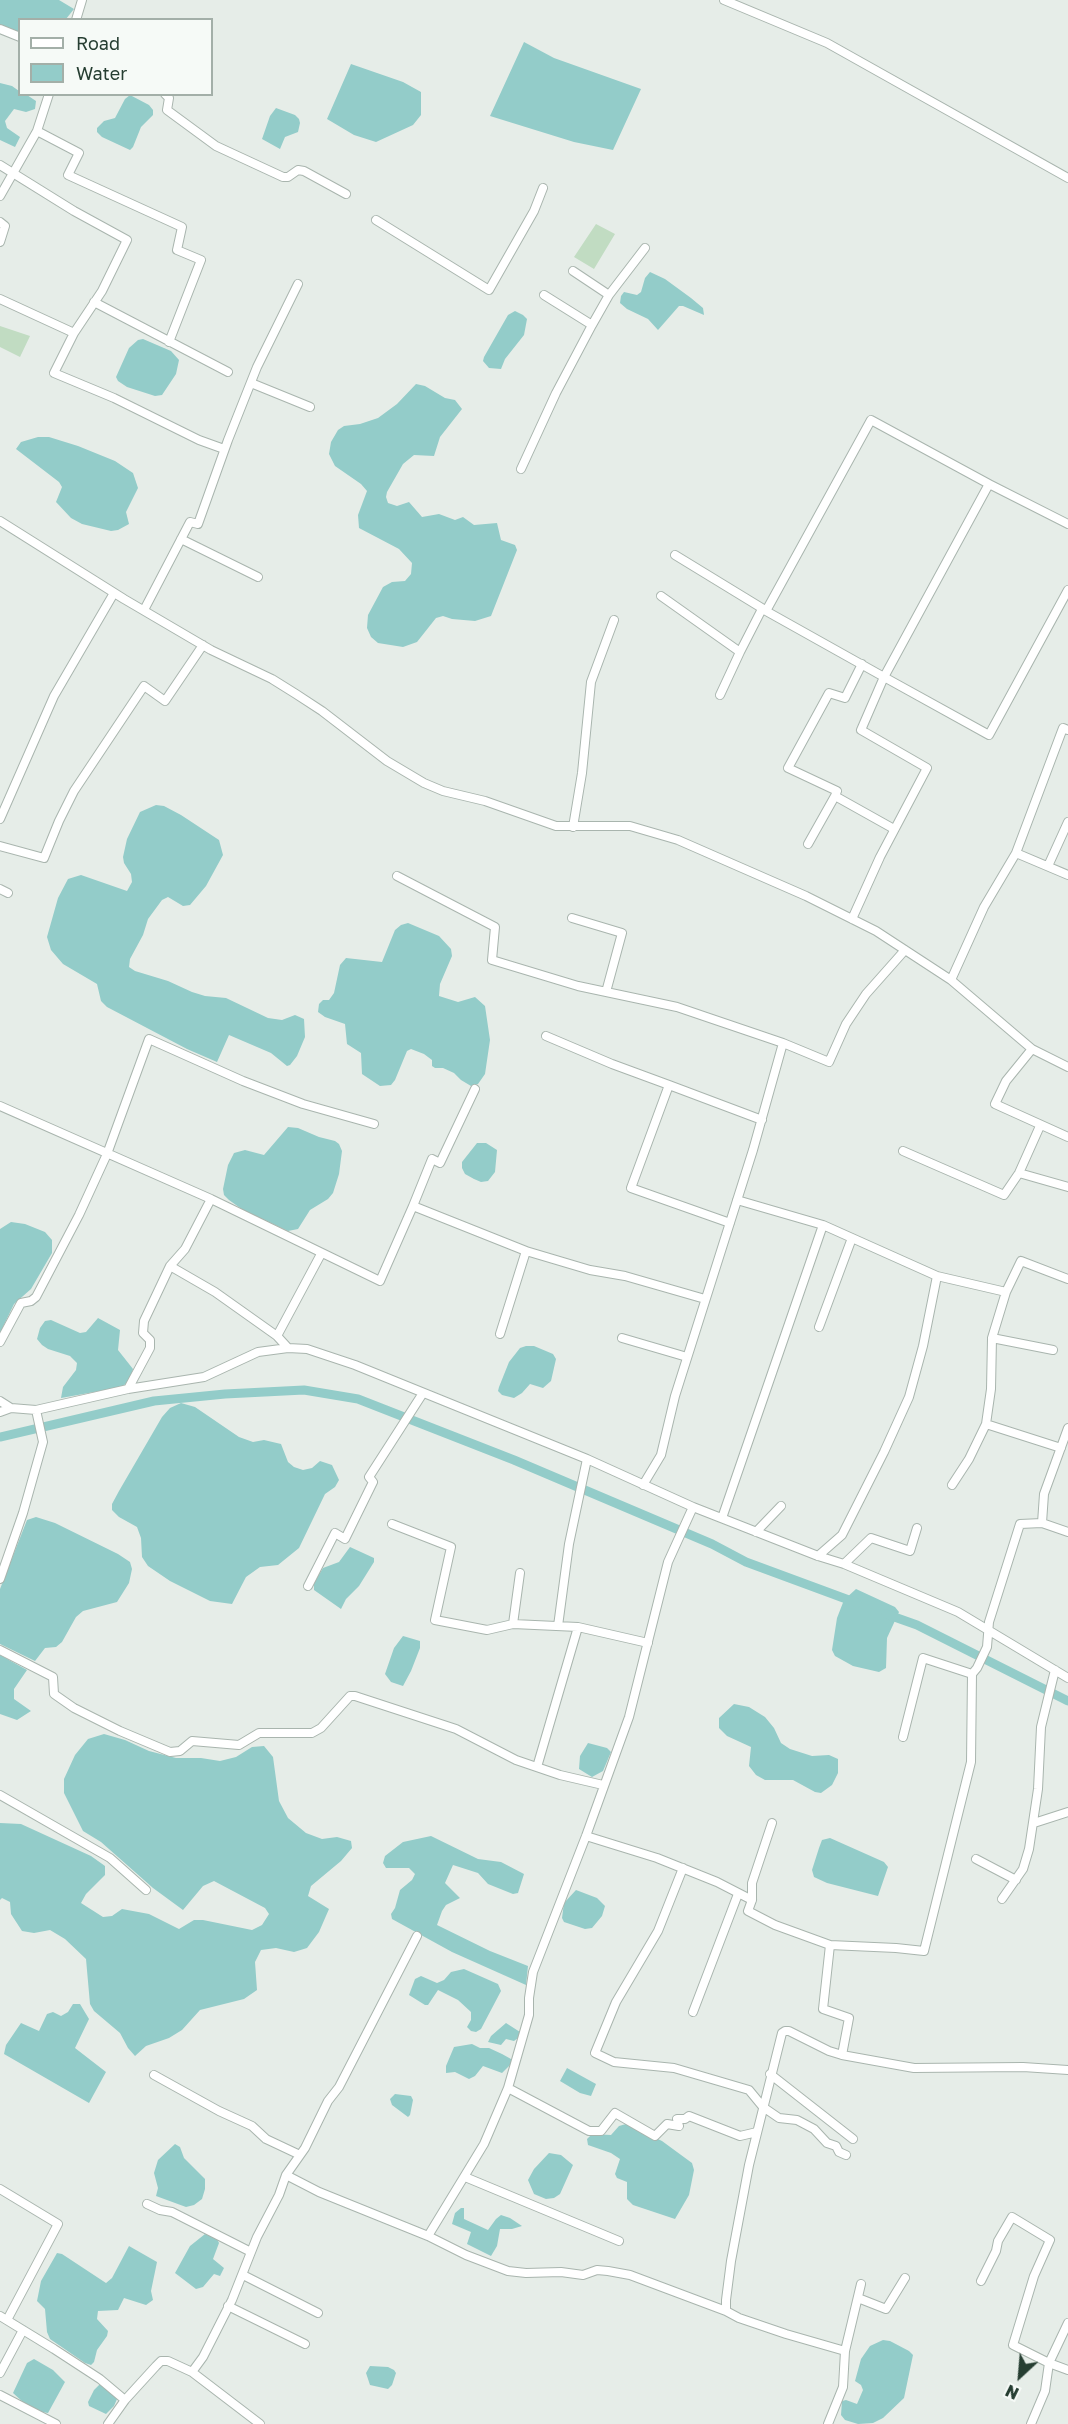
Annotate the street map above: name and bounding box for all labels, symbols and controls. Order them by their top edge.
legend [18,18,213,96]
text: Road [76,32,120,54]
text: Water [76,62,127,84]
north arrow [990,2346,1050,2406]
text: N [1002,2381,1022,2404]

